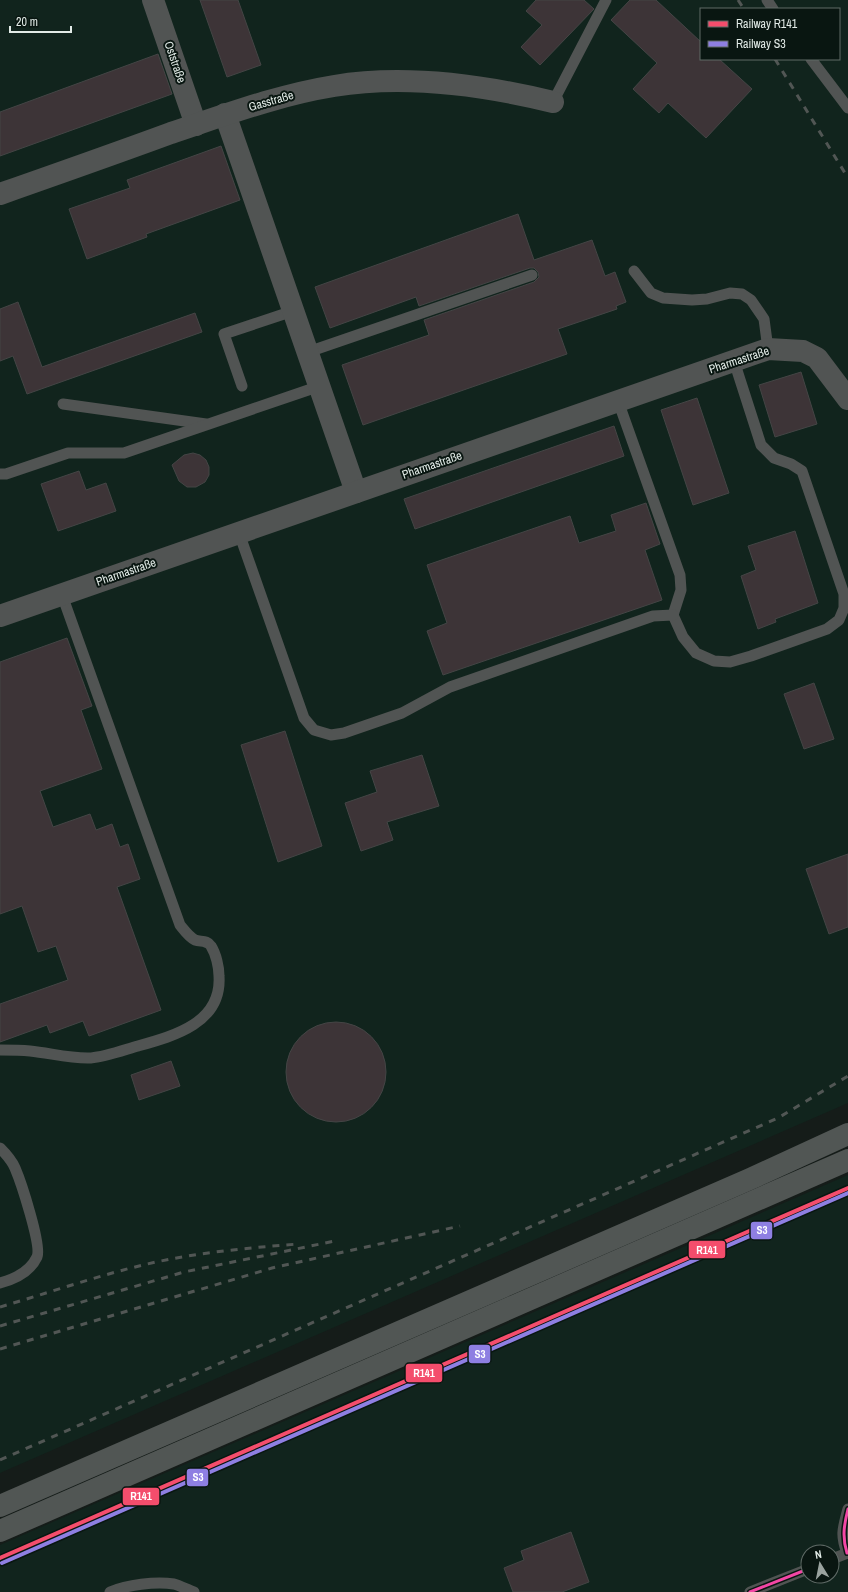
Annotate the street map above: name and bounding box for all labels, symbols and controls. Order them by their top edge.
scale bar [10,8,71,34]
legend [700,8,840,60]
text: 20 m [16,14,38,30]
text: Railway R141 [736,16,798,32]
text: Railway S3 [736,36,786,52]
street label: Oststraße [160,39,190,85]
street label: Gasstraße [247,87,295,115]
street label: Pharmastraße [707,343,771,377]
street label: Pharmastraße [400,447,464,483]
street label: Pharmastraße [94,554,158,590]
line badge: S3 [750,1221,773,1240]
text: S3 [756,1223,768,1237]
line badge: R141 [688,1240,726,1259]
text: R141 [696,1243,718,1257]
line badge: S3 [468,1344,491,1364]
text: S3 [474,1347,486,1361]
line badge: R141 [405,1363,443,1383]
text: R141 [413,1366,435,1380]
line badge: S3 [186,1468,209,1487]
text: S3 [192,1470,204,1484]
line badge: R141 [122,1487,160,1506]
text: R141 [130,1489,152,1503]
north arrow [800,1544,840,1584]
text: N [814,1547,823,1562]

